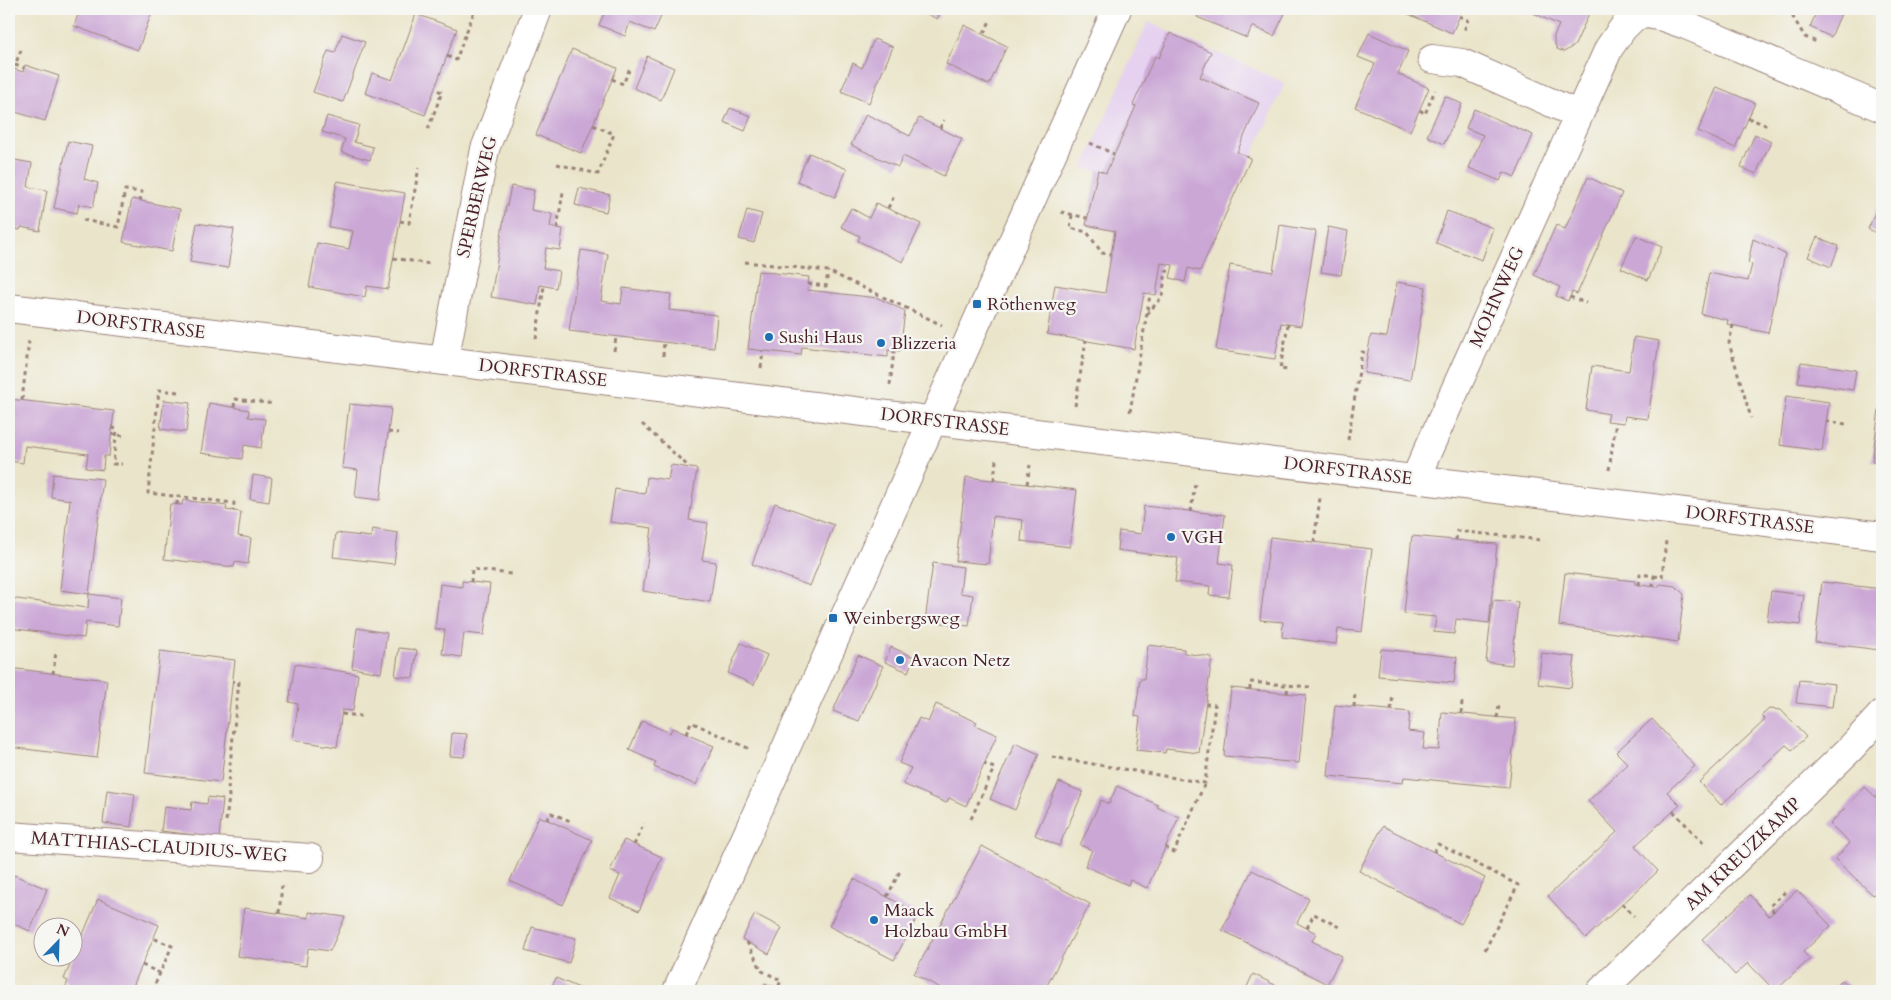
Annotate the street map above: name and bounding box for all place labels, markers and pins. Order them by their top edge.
place label: Röthenweg [987,292,1077,317]
marker: Röthenweg [971,298,983,310]
place label: Sushi Haus [779,325,862,350]
marker: Sushi Haus [763,331,775,343]
place label: Blizzeria [891,331,957,356]
marker: Blizzeria [875,337,887,349]
place label: VGH [1181,525,1224,550]
marker: VGH [1165,531,1177,543]
place label: Weinbergsweg [842,606,960,631]
marker: Weinbergsweg [827,612,839,624]
place label: Avacon Netz [910,648,1010,673]
marker: Avacon Netz [894,654,906,666]
place label: Maack Holzbau GmbH [884,898,1008,944]
marker: Maack Holzbau GmbH [868,914,880,926]

